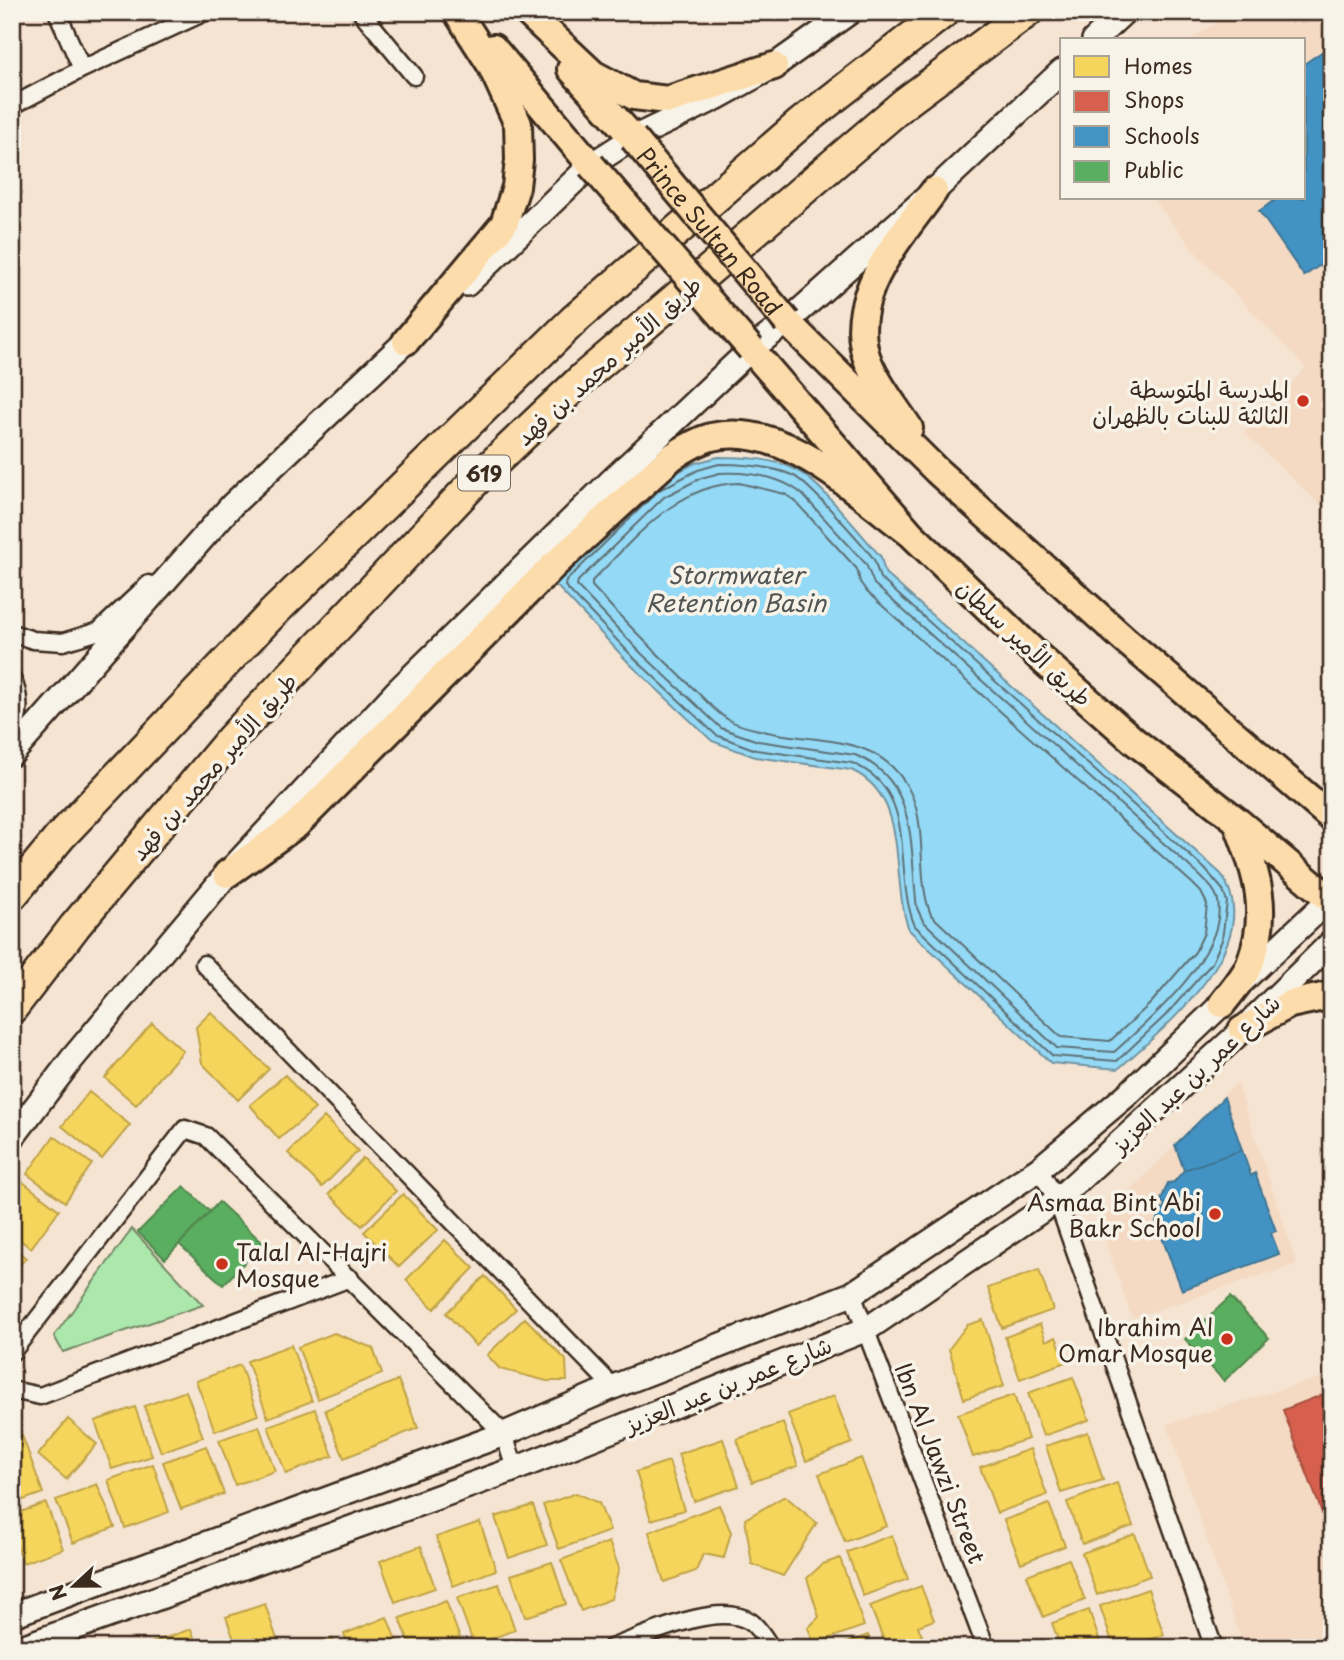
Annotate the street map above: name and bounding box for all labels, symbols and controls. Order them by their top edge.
legend [1060,38,1306,200]
text: Homes [1124,49,1192,81]
text: Shops [1124,83,1184,115]
text: Schools [1124,119,1200,151]
street label: Prince Sultan Road [630,139,792,323]
text: Public [1124,153,1184,185]
street label: طريق الأمير محمد بن فهد [507,267,709,453]
place label: المدرسة المتوسطة الثالثة للبنات بالظهران [1092,371,1289,432]
marker: المدرسة المتوسطة الثالثة للبنات بالظهران [1295,393,1311,409]
road number: 619 [458,456,510,490]
water label: Stormwater Retention Basin [646,556,828,620]
street label: طريق الأمير سلطان [949,570,1101,714]
street label: طريق الأمير محمد بن فهد [121,664,305,868]
street label: شارع عمر بن عبد العزيز [1101,985,1288,1162]
place label: Asmaa Bint Abi Bakr School [1027,1184,1201,1245]
marker: Asmaa Bint Abi Bakr School [1207,1206,1223,1222]
place label: Talal Al-Hajri Mosque [236,1234,387,1295]
marker: Talal Al-Hajri Mosque [214,1256,230,1272]
place label: Ibrahim Al Omar Mosque [1058,1309,1213,1370]
street label: شارع عمر بن عبد العزيز [617,1326,837,1442]
marker: Ibrahim Al Omar Mosque [1219,1331,1235,1347]
street label: Ibn Al Jawzi Street [887,1358,995,1568]
north arrow [38,1552,108,1622]
text: N [42,1581,73,1605]

